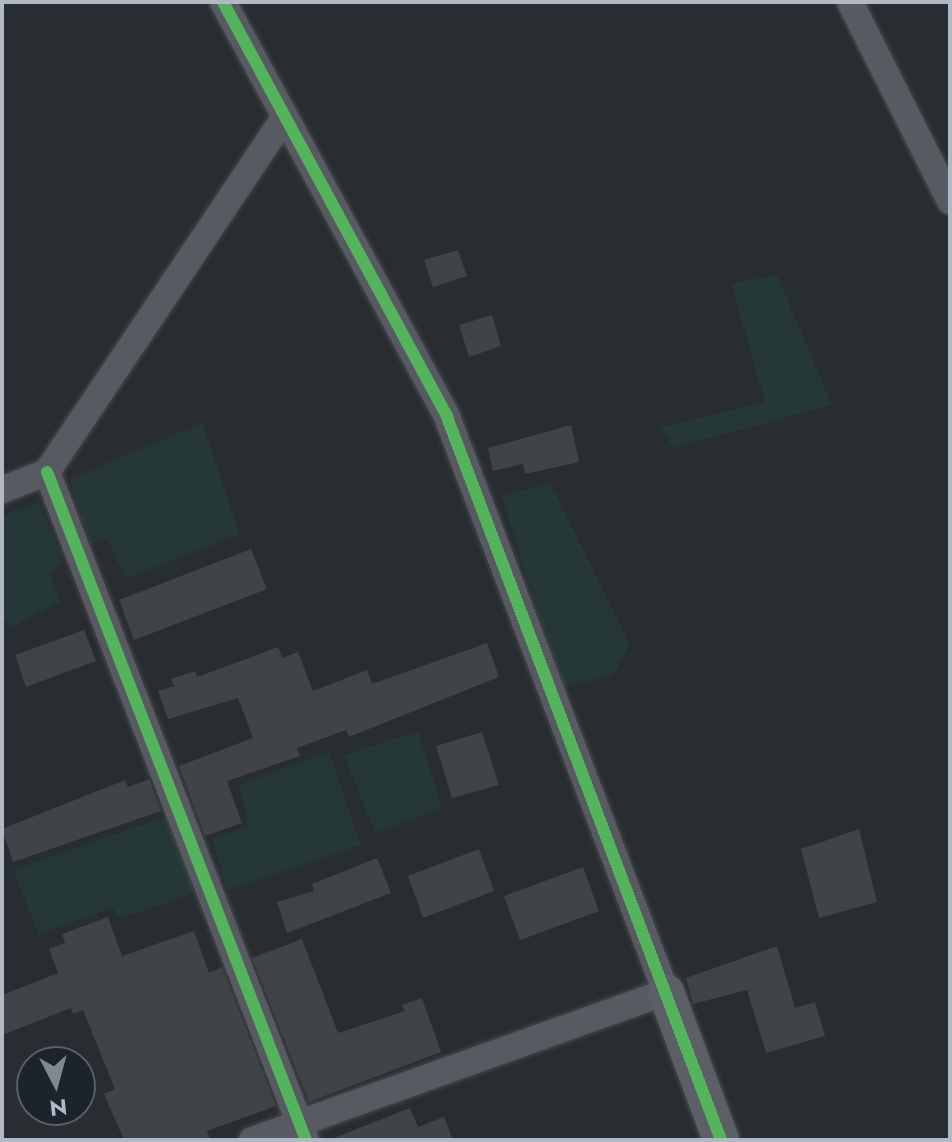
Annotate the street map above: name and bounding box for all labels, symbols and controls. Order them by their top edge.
north arrow [16,1046,96,1126]
text: N [48,1091,69,1125]

